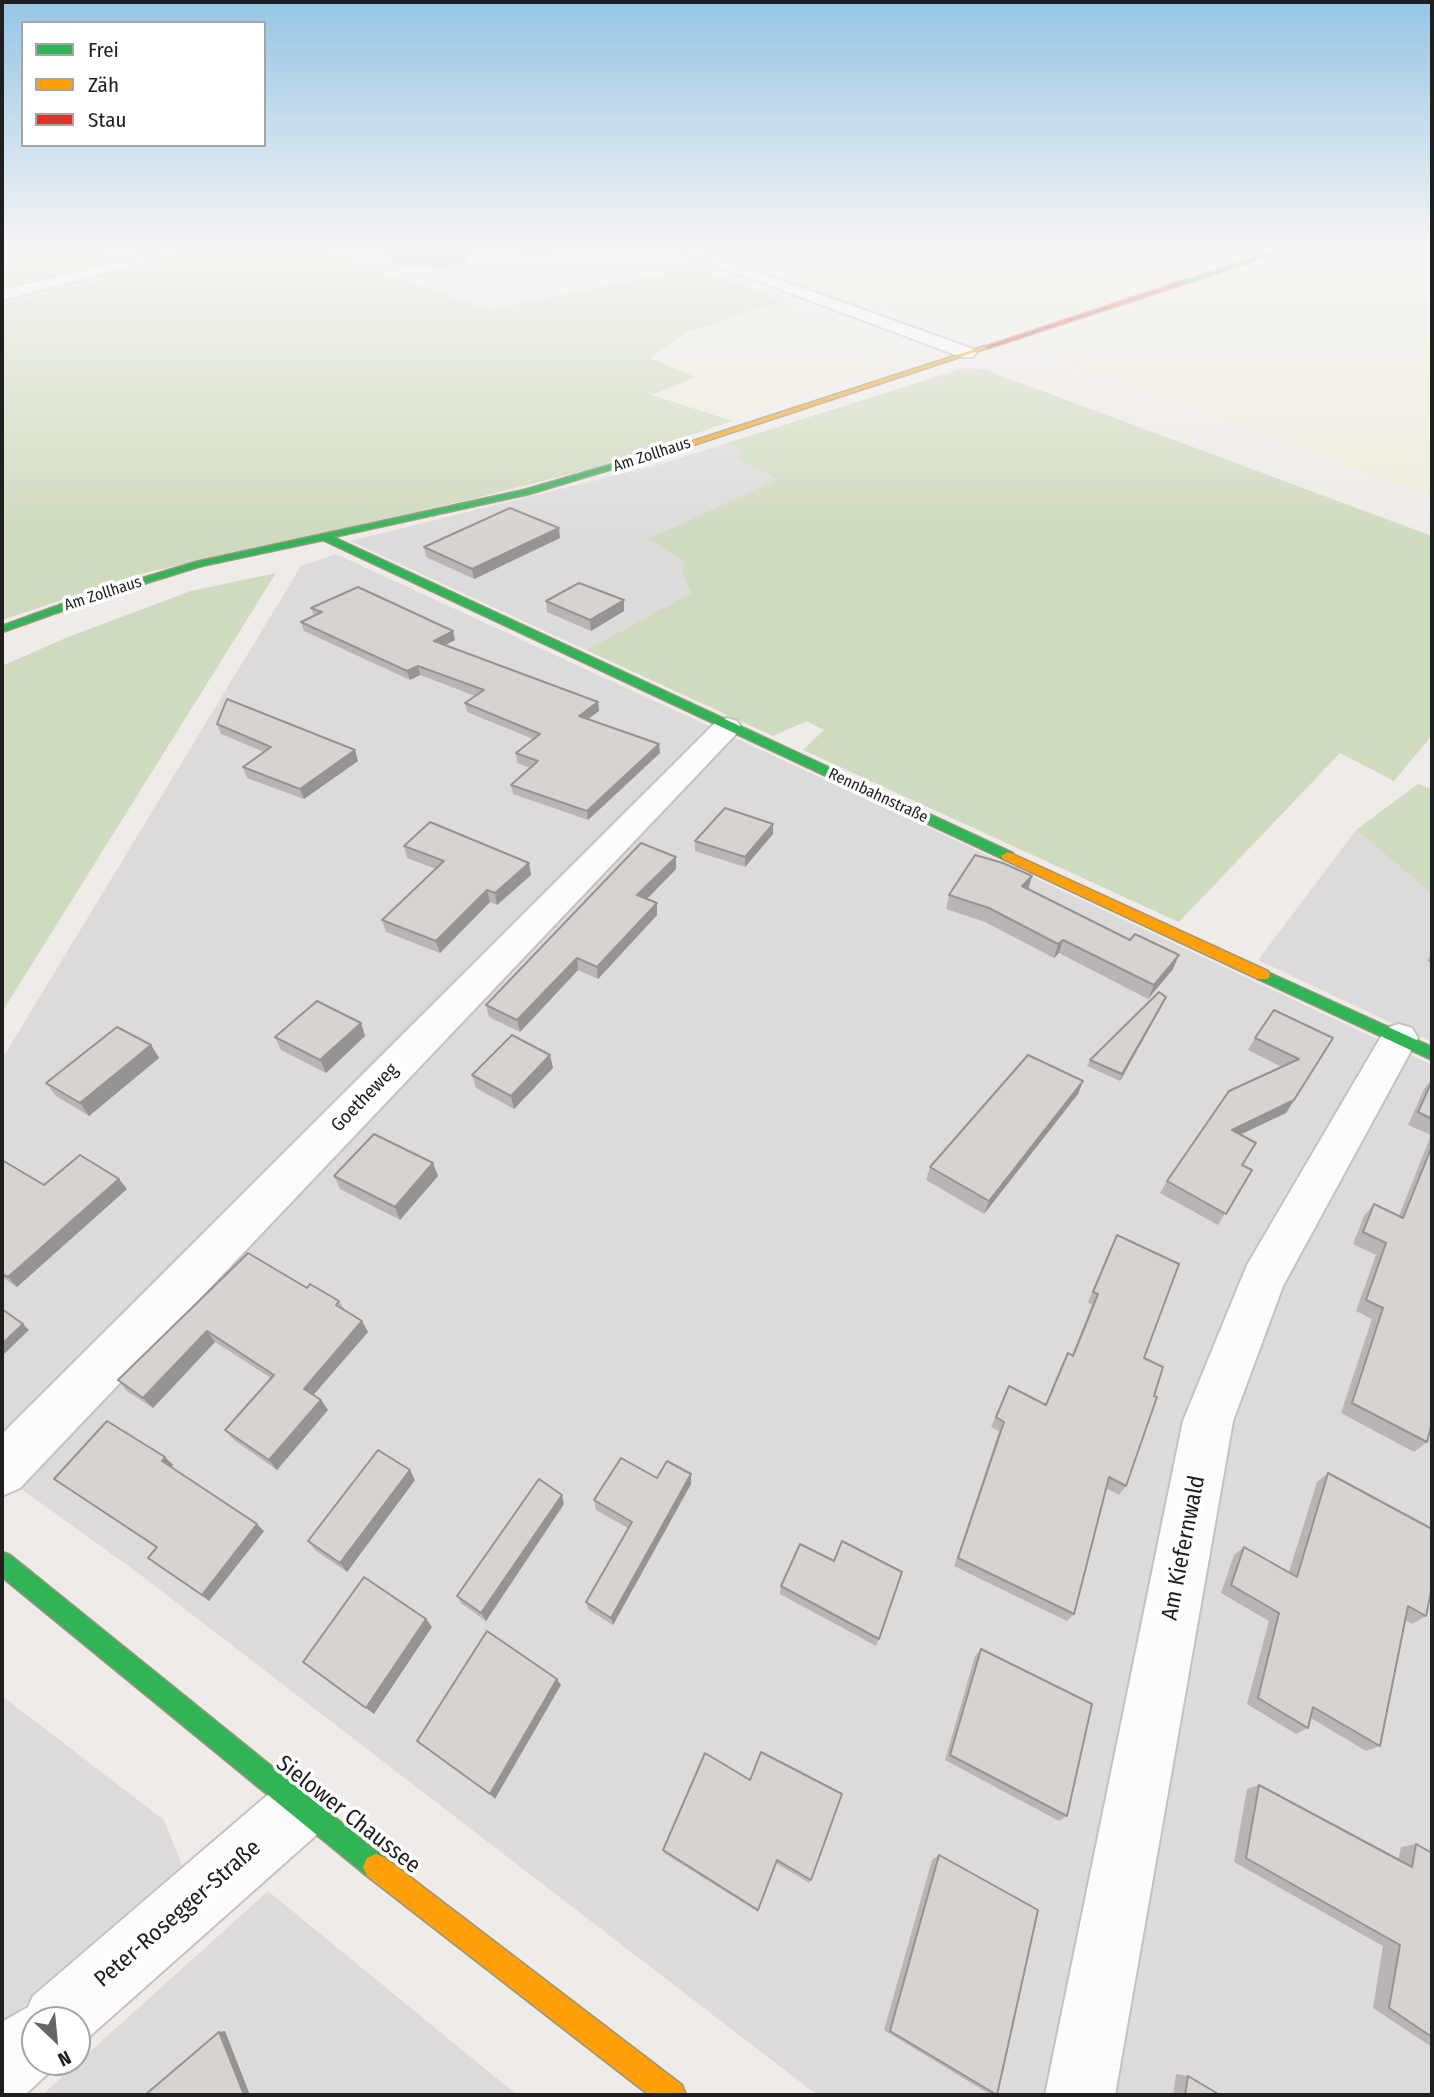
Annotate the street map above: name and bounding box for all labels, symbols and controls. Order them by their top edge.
legend [21,21,266,147]
text: Frei [88,37,119,63]
text: Zäh [88,72,119,98]
text: Stau [88,107,126,133]
street label: Am Zollhaus [611,434,693,476]
street label: Am Zollhaus [62,573,144,615]
street label: Rennbahnstraße [825,765,931,827]
street label: Goetheweg [327,1059,403,1137]
street label: Am Kiefernwald [1156,1473,1212,1623]
street label: Sielower Chaussee [270,1750,426,1880]
street label: Peter-Rosegger-Straße [89,1834,267,1994]
north arrow [21,2006,91,2076]
text: N [54,2046,75,2071]

